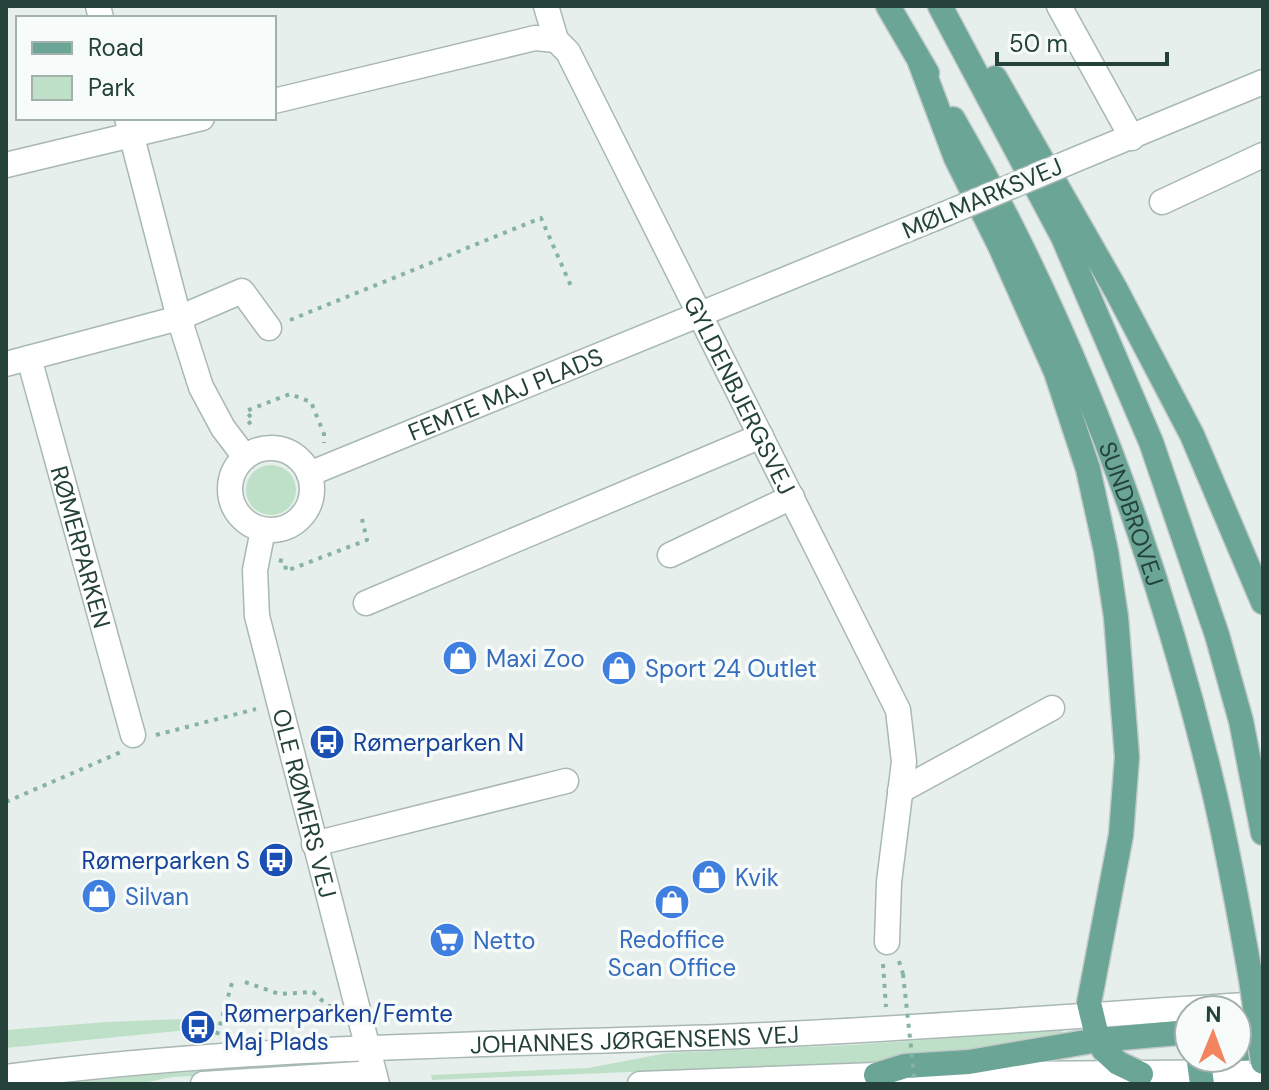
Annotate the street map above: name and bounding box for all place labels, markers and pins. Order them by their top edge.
shop icon: Maxi Zoo [441,639,479,677]
place label: Maxi Zoo [486,643,585,674]
shop icon: Sport 24 Outlet [600,649,638,687]
place label: Sport 24 Outlet [645,653,817,684]
bus stop icon: Rømerparken N [308,723,346,761]
place label: Rømerparken N [353,727,524,758]
bus stop icon: Rømerparken S [257,841,295,879]
place label: Rømerparken S [82,845,250,876]
shop icon: Kvik [690,858,728,896]
place label: Kvik [735,862,779,893]
shop icon: Silvan [80,877,118,915]
place label: Silvan [125,881,189,912]
shop icon: Redoffice Scan Office [653,883,691,921]
supermarket icon: Netto [428,921,466,959]
place label: Redoffice Scan Office [608,924,736,983]
place label: Netto [473,925,536,956]
place label: Rømerparken/Femte Maj Plads [224,998,453,1057]
bus stop icon: Rømerparken/Femte Maj Plads [179,1008,217,1046]

